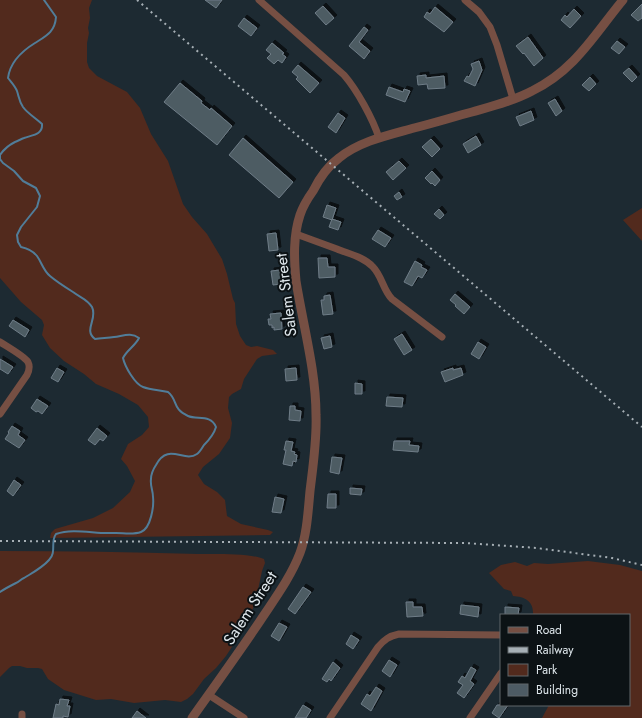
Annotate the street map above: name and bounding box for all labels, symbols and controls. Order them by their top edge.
street label: Salem Street [269,252,303,338]
street label: Salem Street [218,566,283,649]
legend [500,614,630,706]
text: Road [536,621,562,639]
text: Railway [536,641,574,659]
text: Park [536,661,558,679]
text: Building [536,681,578,699]

